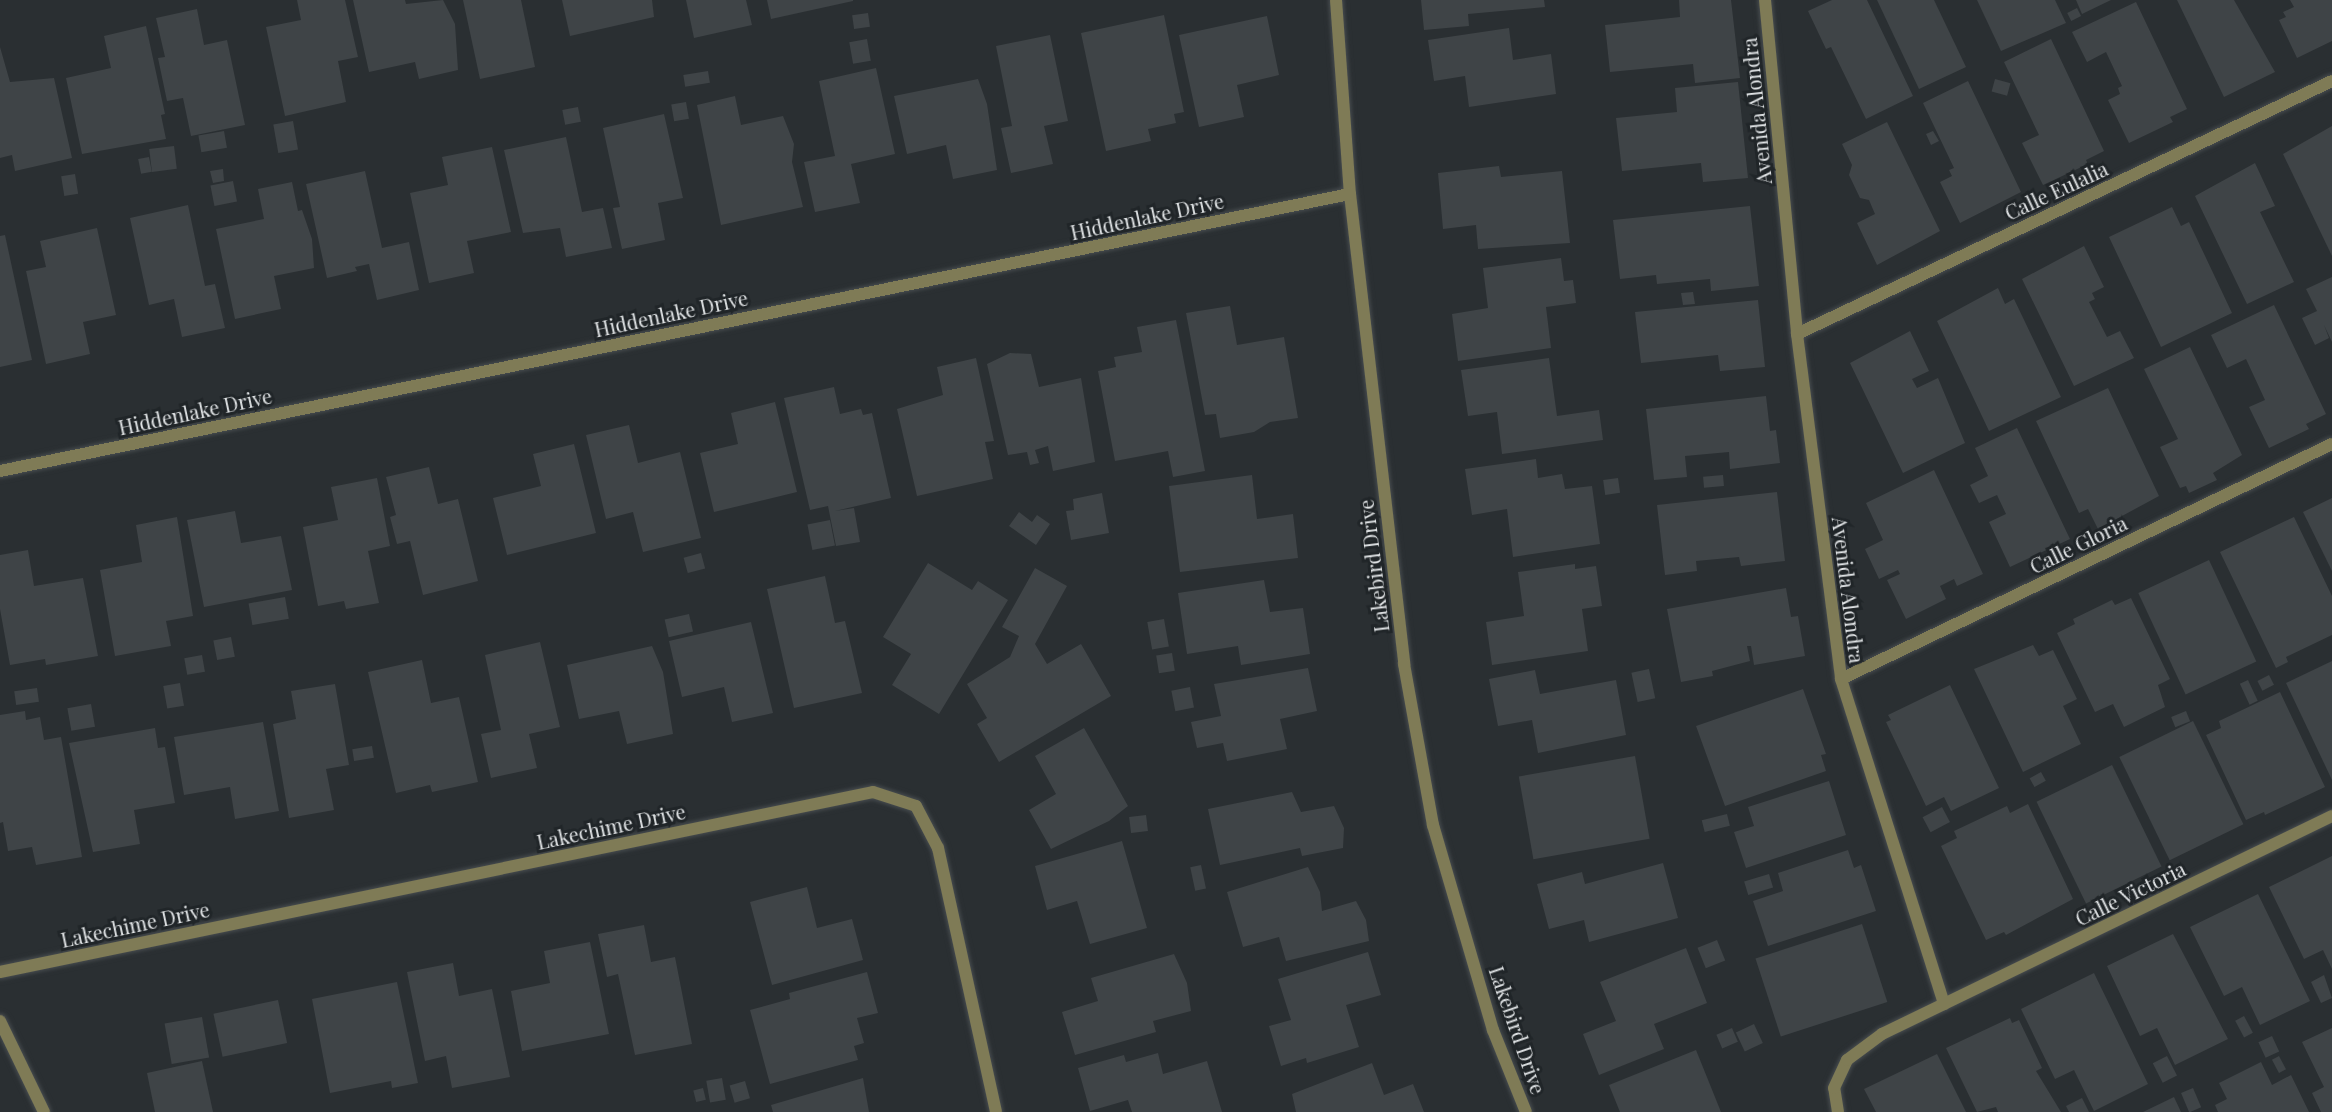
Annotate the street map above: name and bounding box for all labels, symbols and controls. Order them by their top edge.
street label: Avenida Alondra [1736,36,1776,186]
street label: Calle Eulalia [2001,156,2111,224]
street label: Hiddenlake Drive [1068,188,1226,244]
street label: Hiddenlake Drive [592,285,750,341]
street label: Hiddenlake Drive [116,383,274,439]
street label: Lakebird Drive [1353,498,1393,634]
street label: Calle Gloria [2025,510,2131,578]
street label: Avenida Alondra [1828,515,1870,665]
street label: Lakechime Drive [534,799,688,853]
street label: Calle Victoria [2071,856,2189,930]
street label: Lakechime Drive [58,897,212,951]
street label: Lakebird Drive [1485,963,1551,1097]

